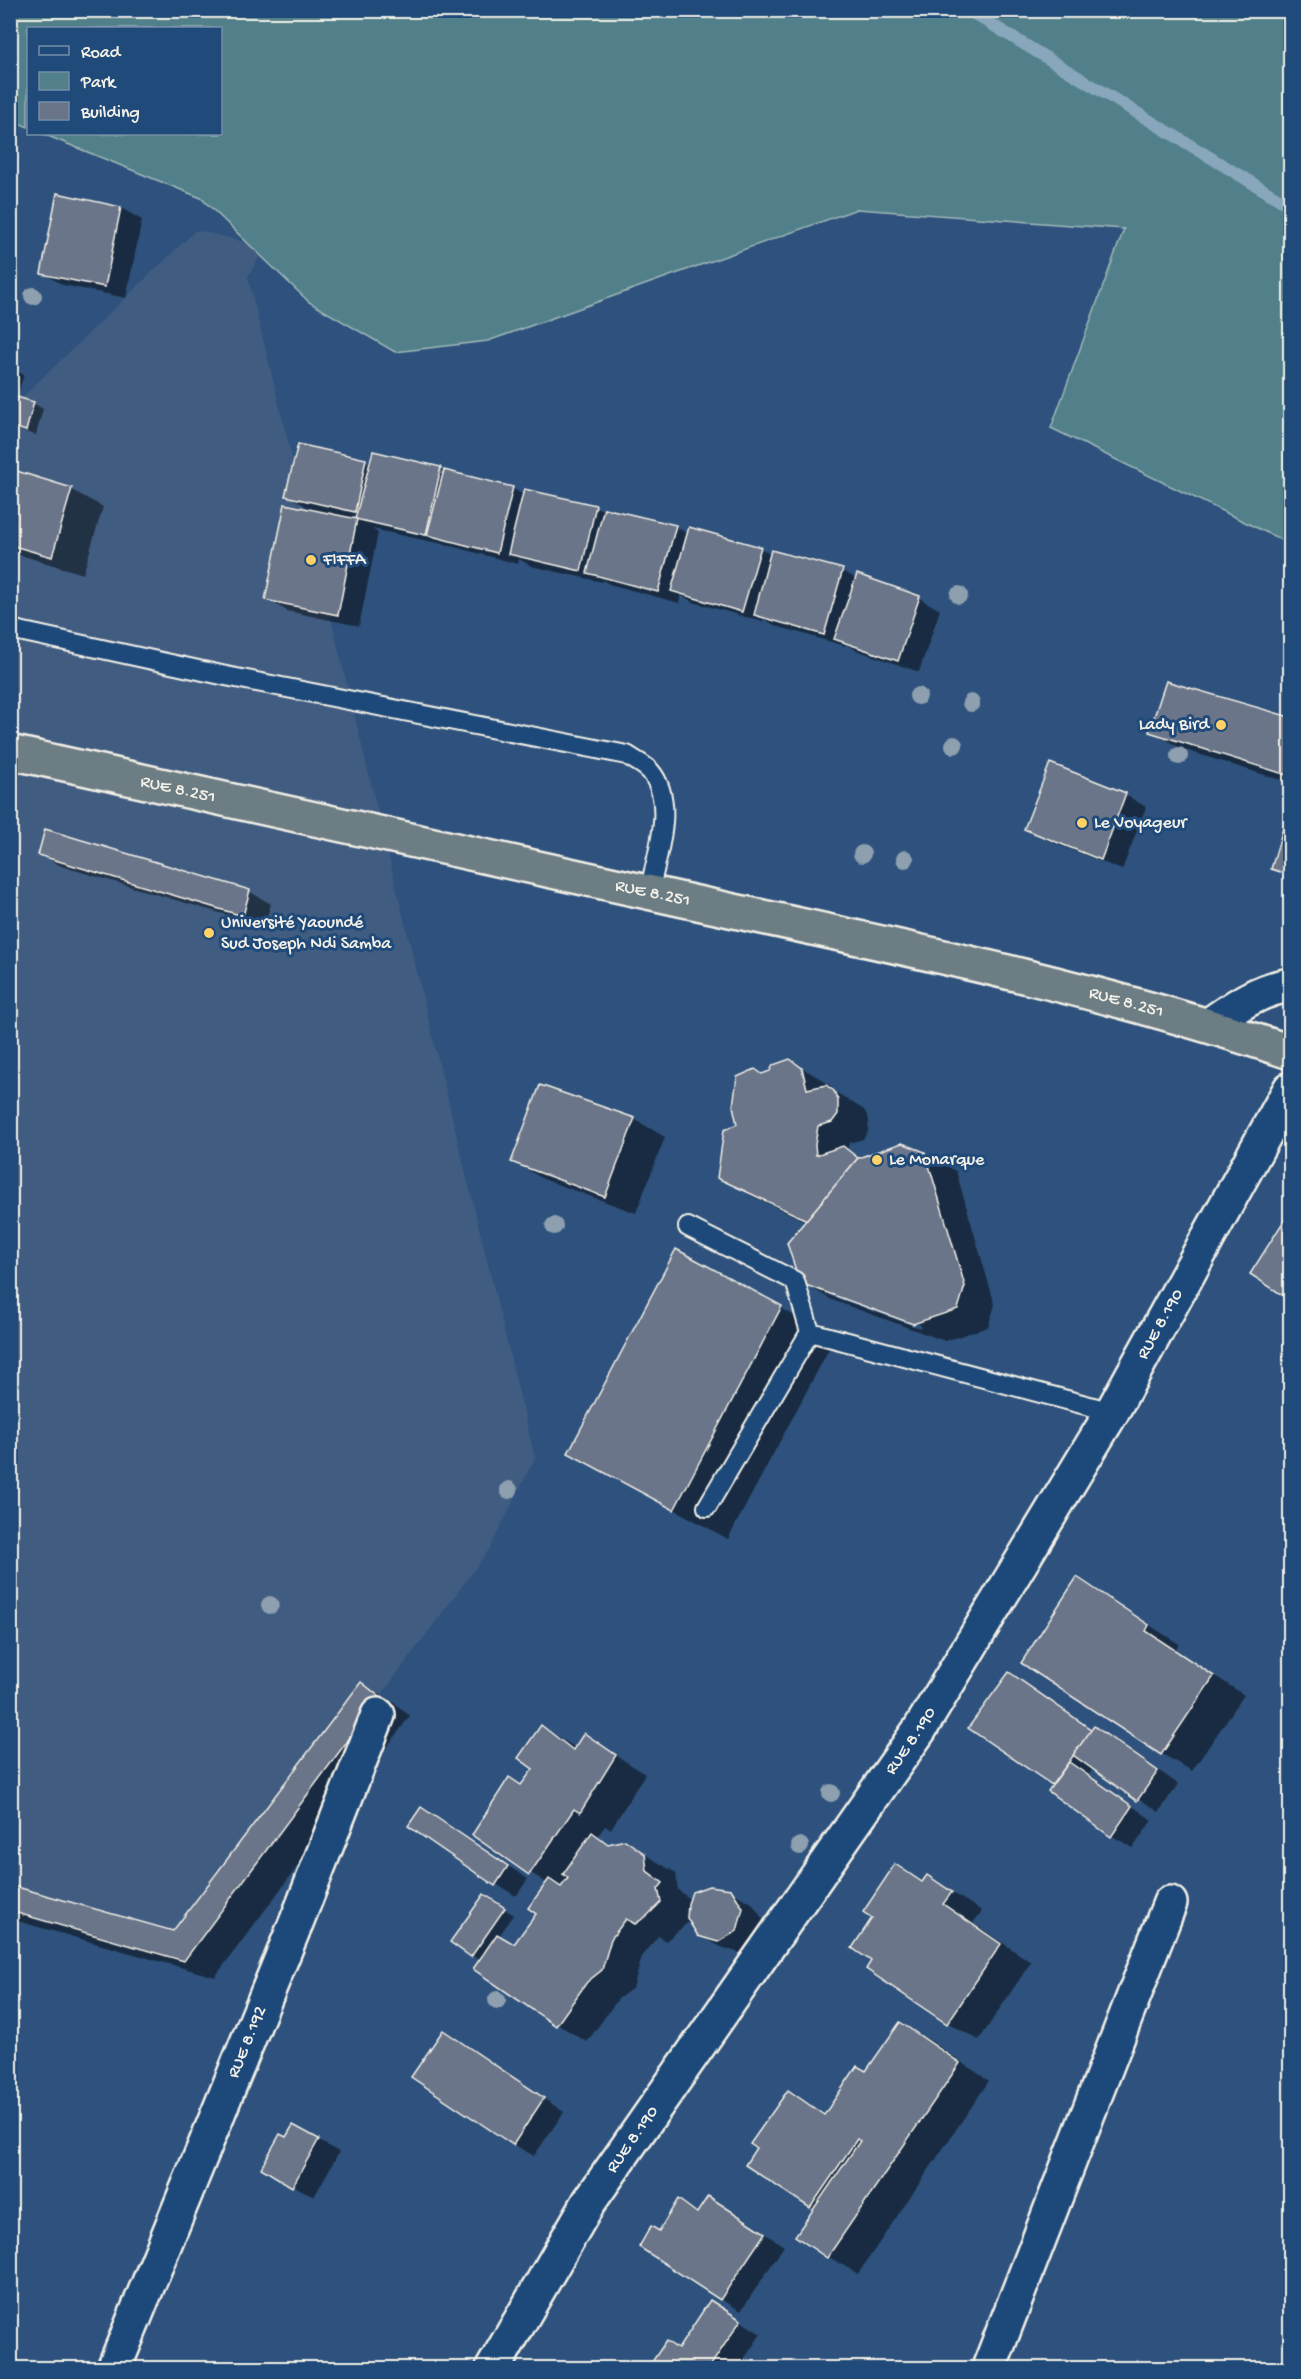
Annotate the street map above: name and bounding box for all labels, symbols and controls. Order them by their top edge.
legend [27,27,222,135]
text: Road [81,43,122,64]
text: Park [80,73,117,94]
text: Building [80,103,140,124]
place label: FIFFA [322,550,367,571]
marker: FIFFA [304,553,318,567]
place label: Lady Bird [1139,715,1210,736]
marker: Lady Bird [1214,718,1228,732]
street label: RUE 8.251 [138,771,217,808]
place label: Le Voyageur [1094,813,1188,834]
marker: Le Voyageur [1075,816,1089,830]
street label: RUE 8.251 [613,875,692,912]
place label: Université Yaoundé Sud Joseph Ndi Samba [221,913,392,955]
marker: Université Yaoundé Sud Joseph Ndi Samba [202,926,216,940]
street label: RUE 8.251 [1087,982,1166,1023]
place label: Le Monarque [889,1150,985,1171]
marker: Le Monarque [870,1153,884,1167]
street label: RUE 8.190 [1133,1285,1188,1363]
street label: RUE 8.190 [881,1703,941,1779]
street label: RUE 8.192 [223,2003,271,2081]
street label: RUE 8.190 [602,2102,664,2177]

